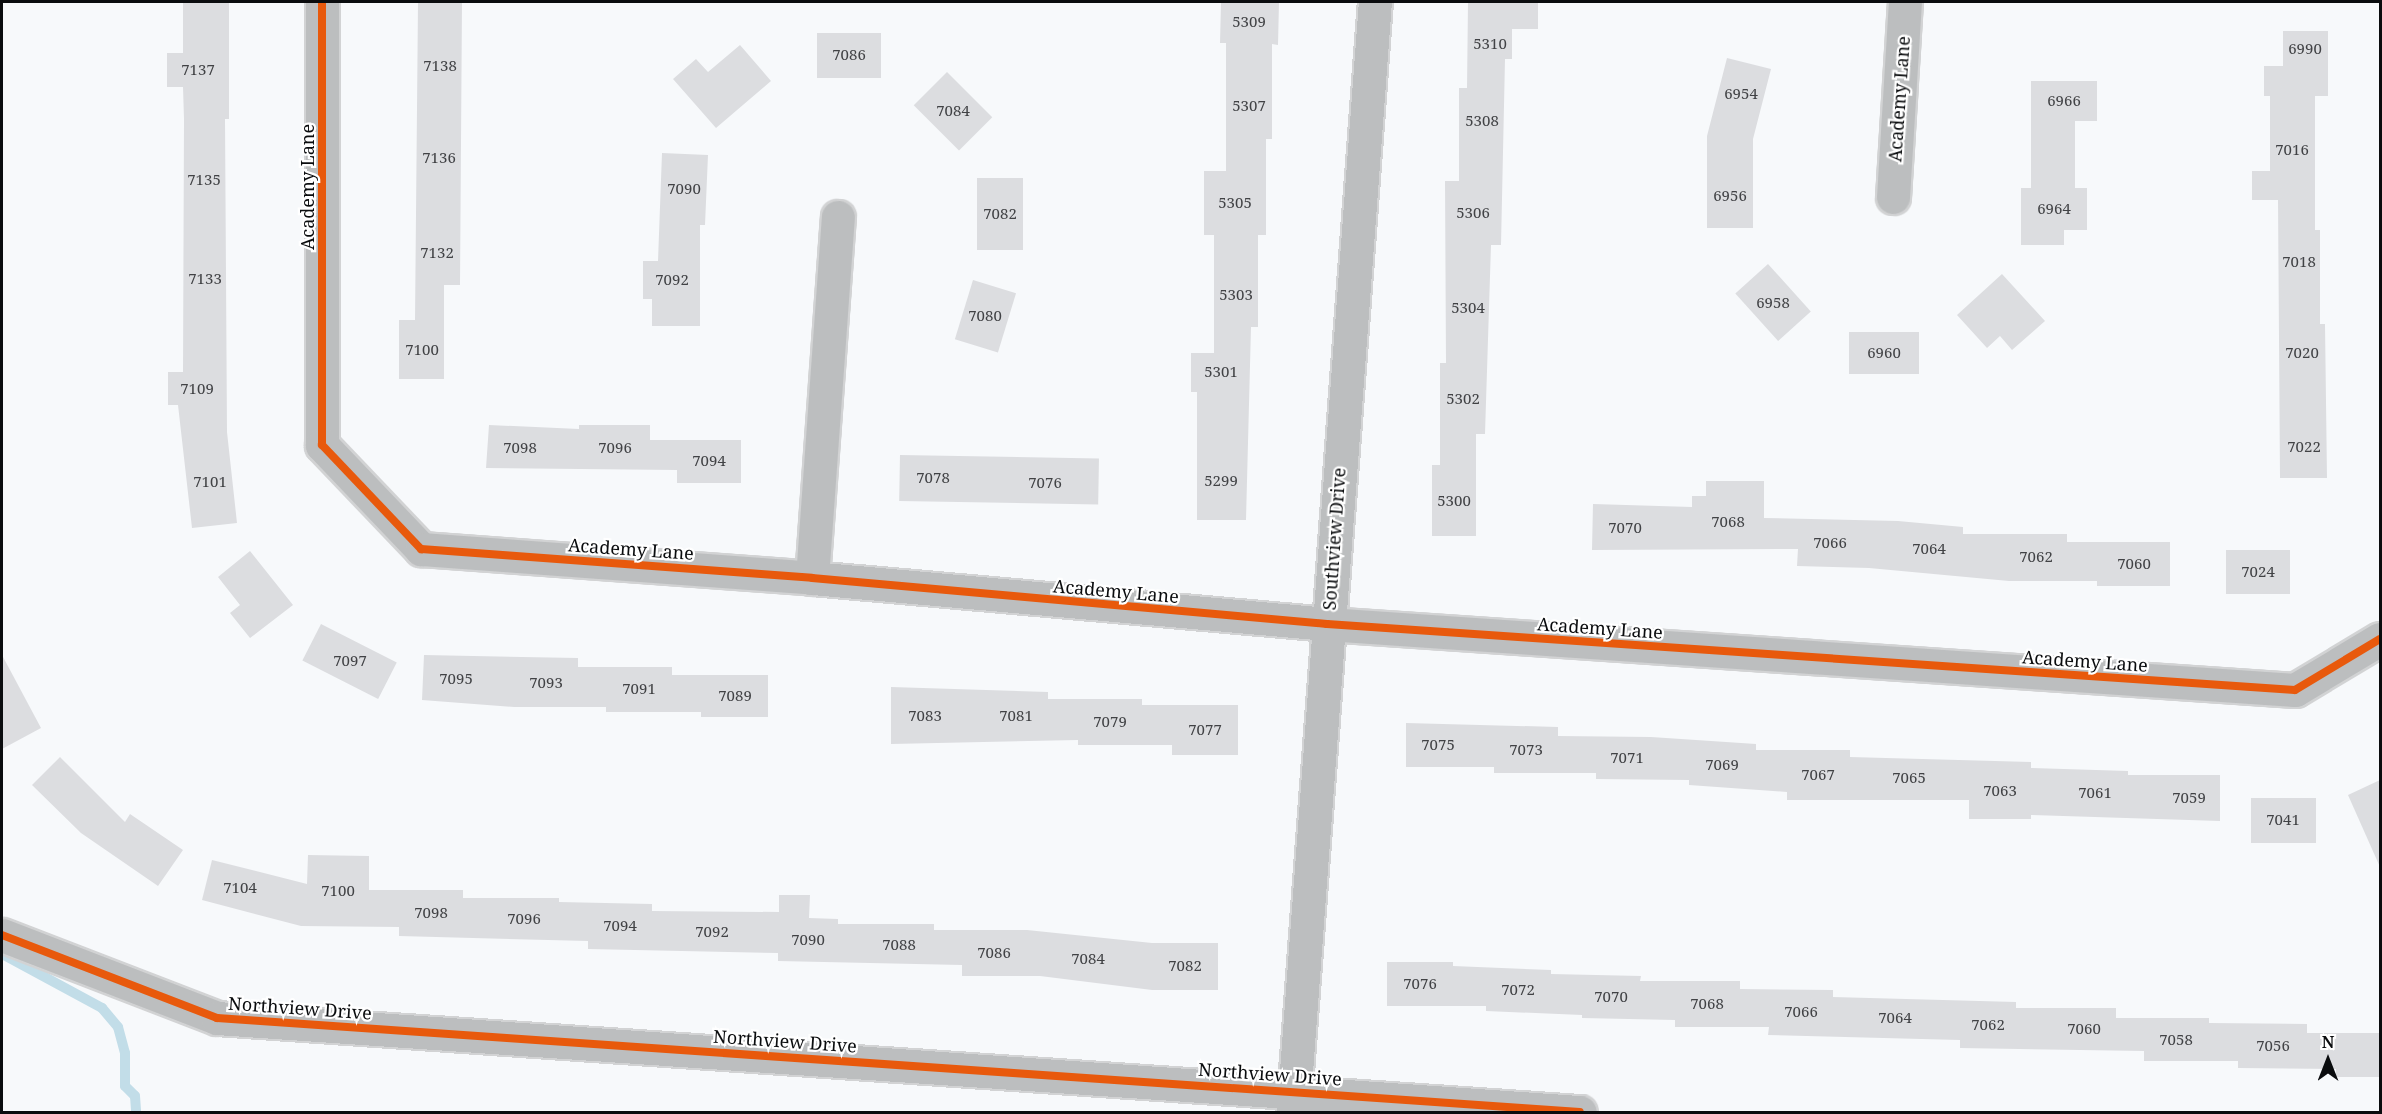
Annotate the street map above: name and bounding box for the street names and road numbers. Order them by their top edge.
street label: Academy Lane [1884,35,1914,163]
street label: Academy Lane [296,124,318,250]
street label: Southview Drive [1318,467,1350,611]
street label: Academy Lane [567,534,695,564]
street label: Academy Lane [1052,575,1180,607]
street label: Academy Lane [1536,613,1664,643]
street label: Academy Lane [2021,646,2149,676]
street label: Northview Drive [228,992,372,1024]
street label: Northview Drive [713,1025,857,1057]
street label: Northview Drive [1198,1058,1342,1090]

